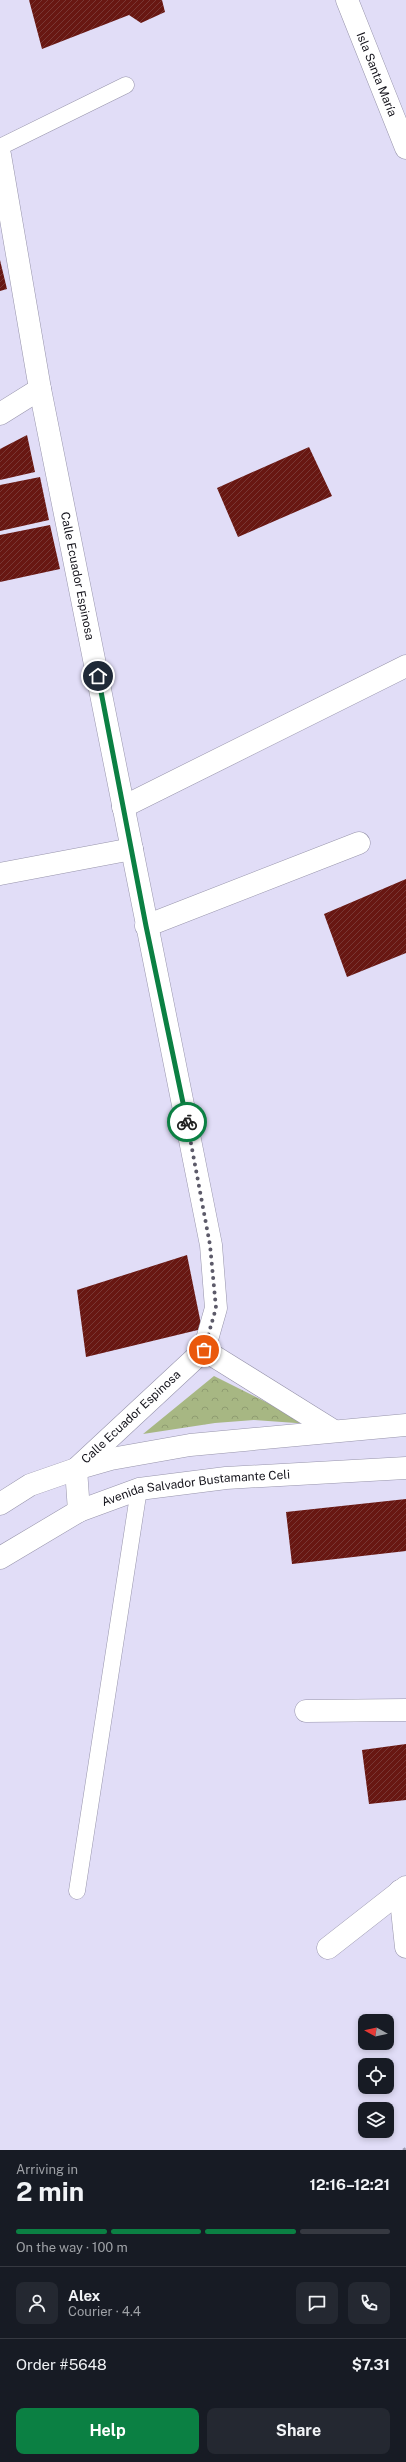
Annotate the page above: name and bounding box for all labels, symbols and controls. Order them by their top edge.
street label: Isla Santa María [354,30,400,119]
street label: Calle Ecuador Espinosa [58,511,97,641]
pin [81,659,115,693]
icon: home [87,665,109,687]
courier [167,1102,207,1142]
icon: bike [176,1111,198,1133]
pin [187,1333,221,1367]
icon: bag [193,1339,215,1361]
street label: Calle Ecuador Espinosa [79,1367,183,1467]
street label: Avenida Salvador Bustamante Celi [100,1467,290,1509]
north arrow [358,2014,394,2050]
map controls [358,2014,394,2138]
button: locate [358,2058,394,2094]
button: layers [358,2102,394,2138]
text: Arriving in [16,2162,78,2177]
text: 2 min [16,2176,84,2207]
text: 12:16–12:21 [310,2176,390,2193]
text: On the way · 100 m [16,2240,128,2255]
button: person [16,2282,58,2324]
button: chat [296,2282,338,2324]
button: phone [348,2282,390,2324]
text: Alex [68,2287,100,2304]
text: Courier · 4.4 [68,2304,141,2319]
text: Order #5648 [16,2356,107,2373]
text: $7.31 [352,2356,390,2373]
button: Help [16,2408,199,2454]
button: Share [207,2408,390,2454]

